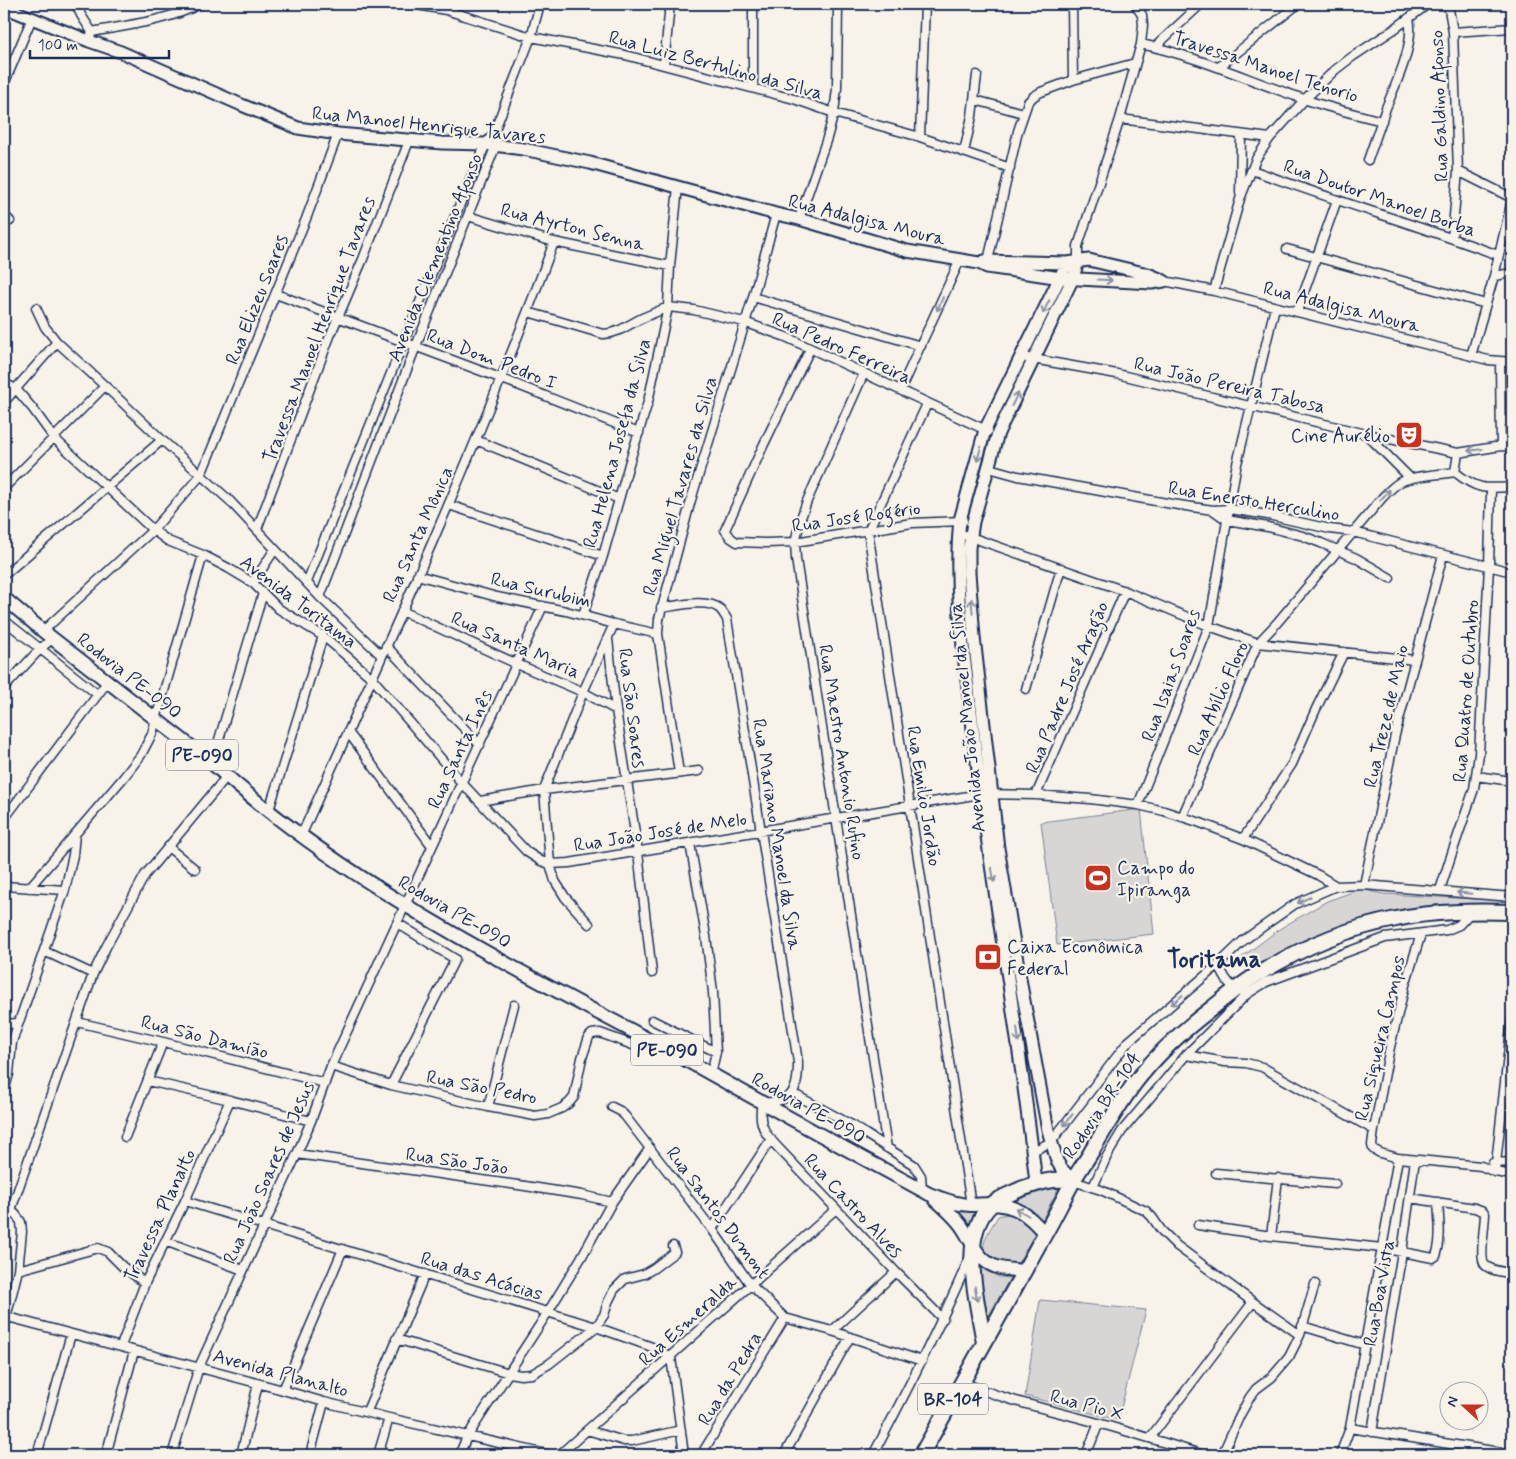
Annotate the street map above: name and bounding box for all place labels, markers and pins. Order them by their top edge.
theatre icon: Cine Aurélio [1394,420,1424,450]
place label: Cine Aurélio [1291,424,1390,449]
place label: Campo do Ipiranga [1117,856,1195,904]
sports icon: Campo do Ipiranga [1083,863,1113,893]
place label: Caixa Econômica Federal [1007,935,1143,982]
bank icon: Caixa Econômica Federal [973,942,1003,972]

